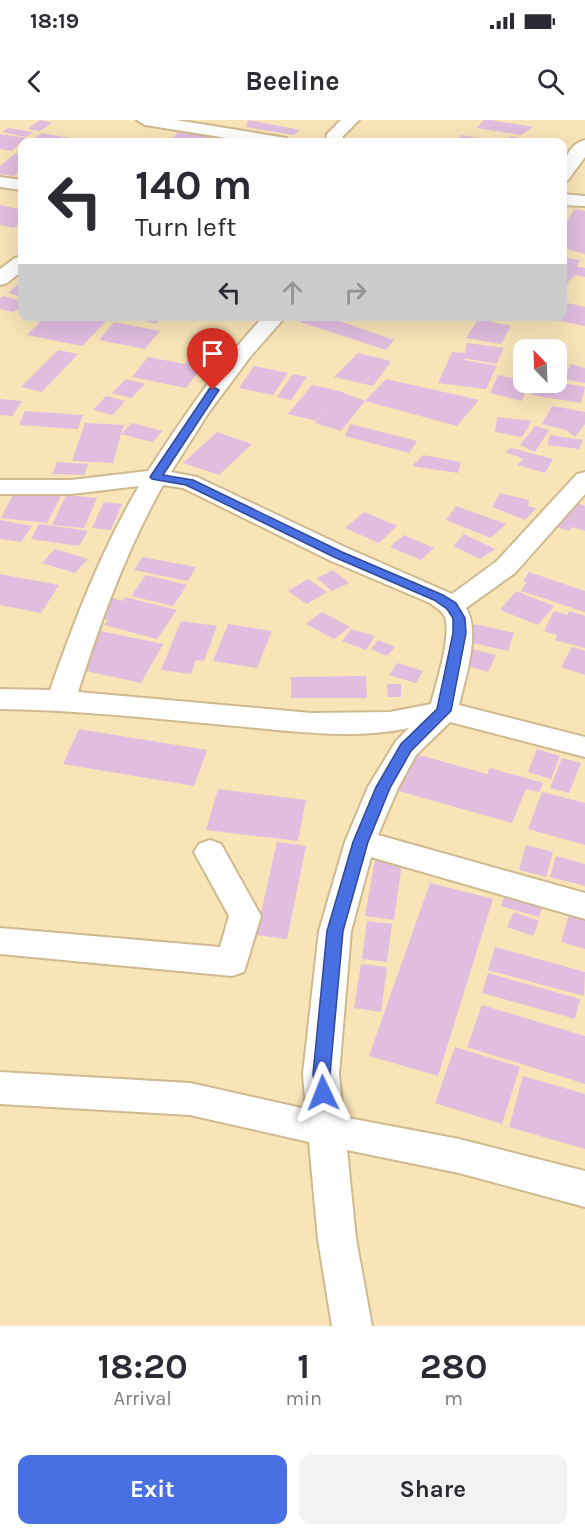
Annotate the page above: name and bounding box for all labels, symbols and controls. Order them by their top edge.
text: 18:19 [30,8,79,34]
icon: back [18,65,51,98]
text: Beeline [245,65,340,97]
icon: search [534,65,567,98]
text: 140 m [135,160,252,210]
icon: left [36,162,114,240]
text: Turn left [135,211,236,243]
icon: left [213,276,246,309]
icon: ahead [276,276,309,309]
icon: right [339,276,372,309]
pin [187,328,238,390]
icon: arrive [196,337,229,370]
north arrow [513,339,567,393]
map controls [513,339,567,393]
position arrow [291,1061,355,1125]
text: 18:20 [98,1345,188,1387]
text: 1 [297,1345,310,1387]
text: 280 [420,1345,487,1387]
text: Arrival [113,1387,172,1410]
text: min [285,1387,322,1410]
text: m [444,1387,463,1410]
button: Exit [18,1455,287,1524]
button: Share [299,1455,567,1524]

